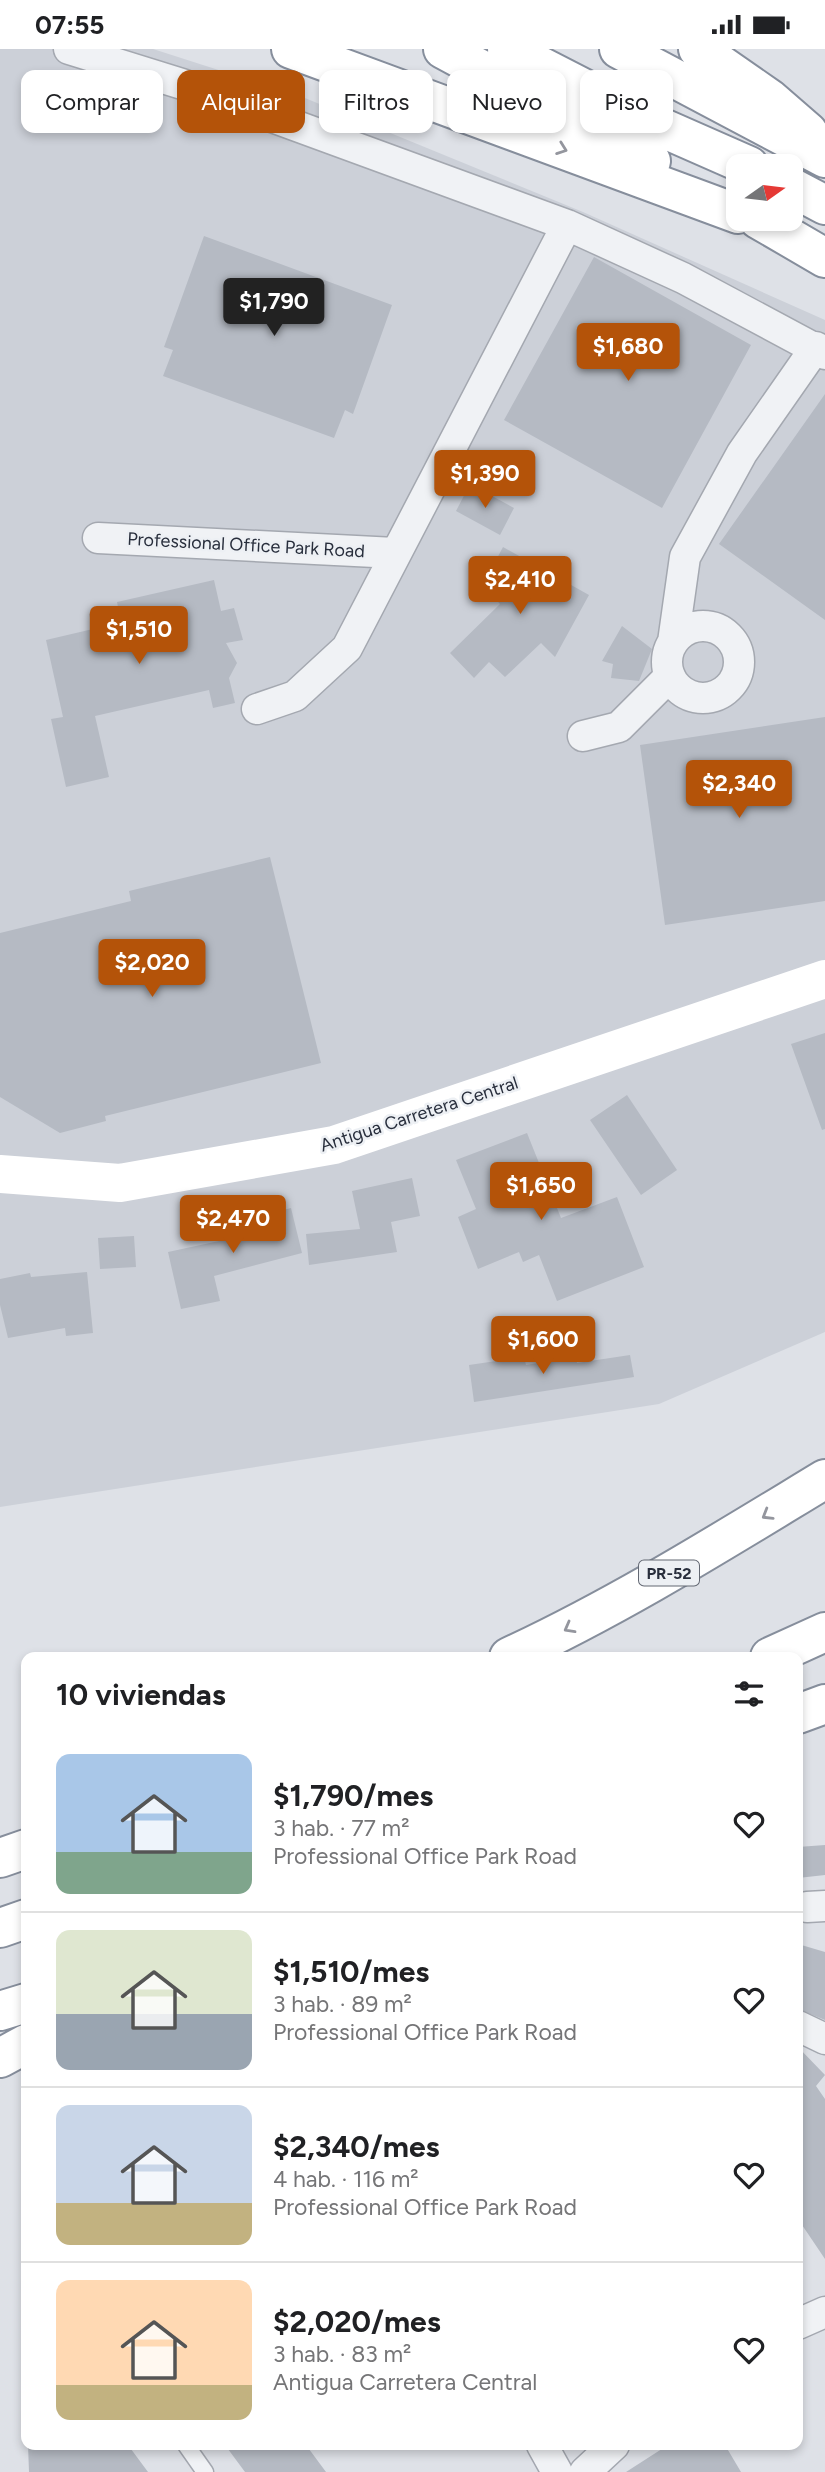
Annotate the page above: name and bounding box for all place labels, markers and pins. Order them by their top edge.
pin: $1,790 [217,279,331,338]
pin: $1,680 [571,323,685,383]
pin: $1,390 [428,451,542,510]
pin: $2,410 [463,557,577,616]
pin: $1,510 [82,607,196,666]
pin: $2,340 [682,761,796,820]
pin: $2,020 [95,939,209,999]
pin: $1,650 [484,1163,598,1222]
pin: $2,470 [176,1195,290,1255]
pin: $1,600 [486,1317,600,1376]

